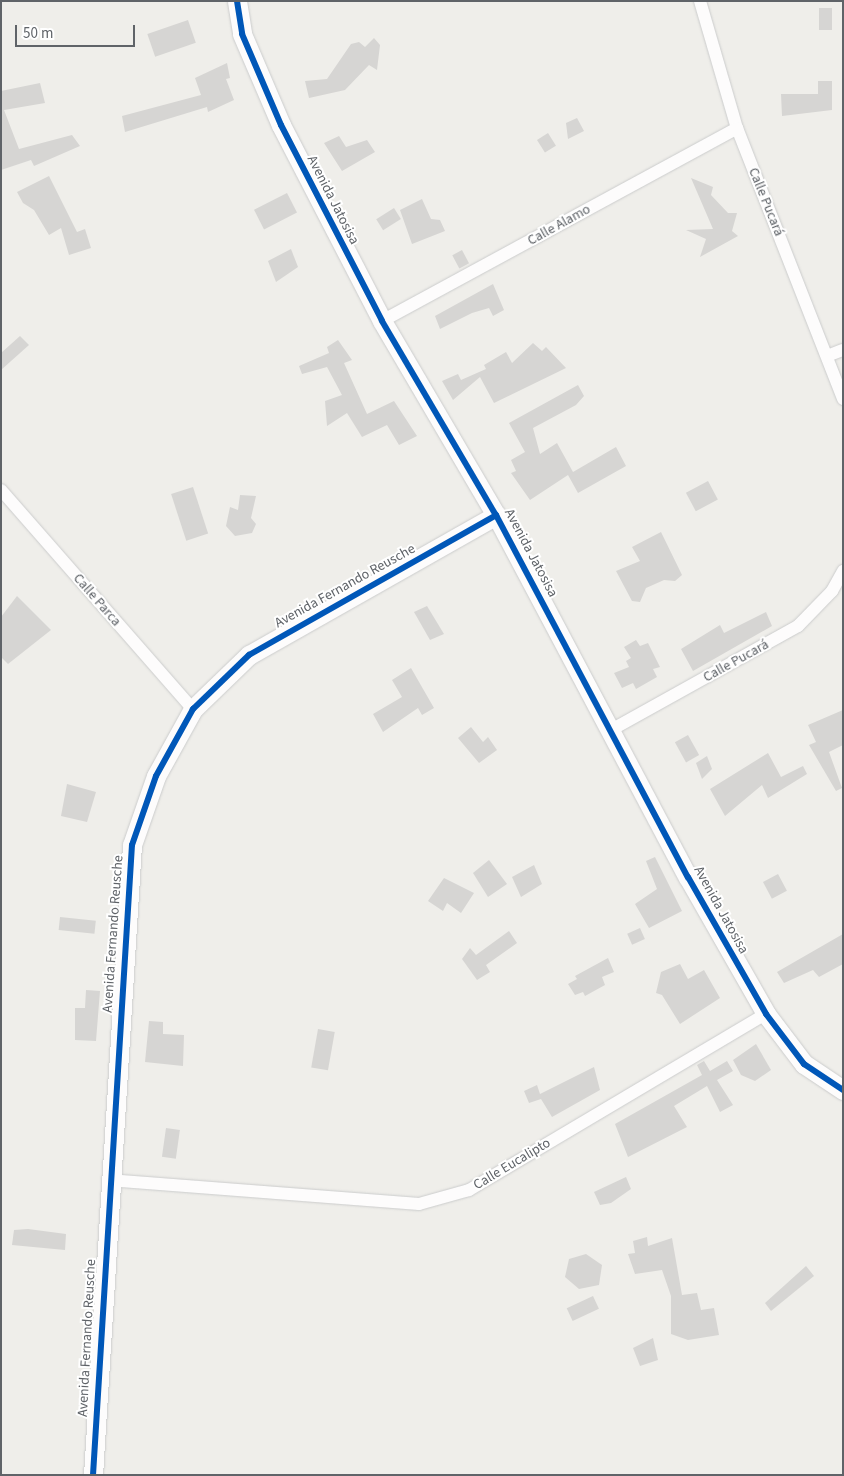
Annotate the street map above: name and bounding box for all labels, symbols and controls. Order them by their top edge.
scale bar [18,15,138,47]
text: 50 m [23,23,53,44]
street label: Avenida Jatosisa [303,153,363,247]
street label: Calle Pucará [745,165,787,239]
street label: Calle Alamo [525,201,593,249]
street label: Avenida Jatosisa [501,506,561,600]
street label: Avenida Fernando Reusche [272,540,418,632]
street label: Calle Parca [70,570,124,630]
street label: Calle Pucará [700,636,772,686]
street label: Avenida Fernando Reusche [99,855,127,1013]
street label: Avenida Jatosisa [690,863,752,957]
street label: Calle Eucalipto [470,1134,554,1194]
street label: Avenida Fernando Reusche [74,1259,100,1417]

